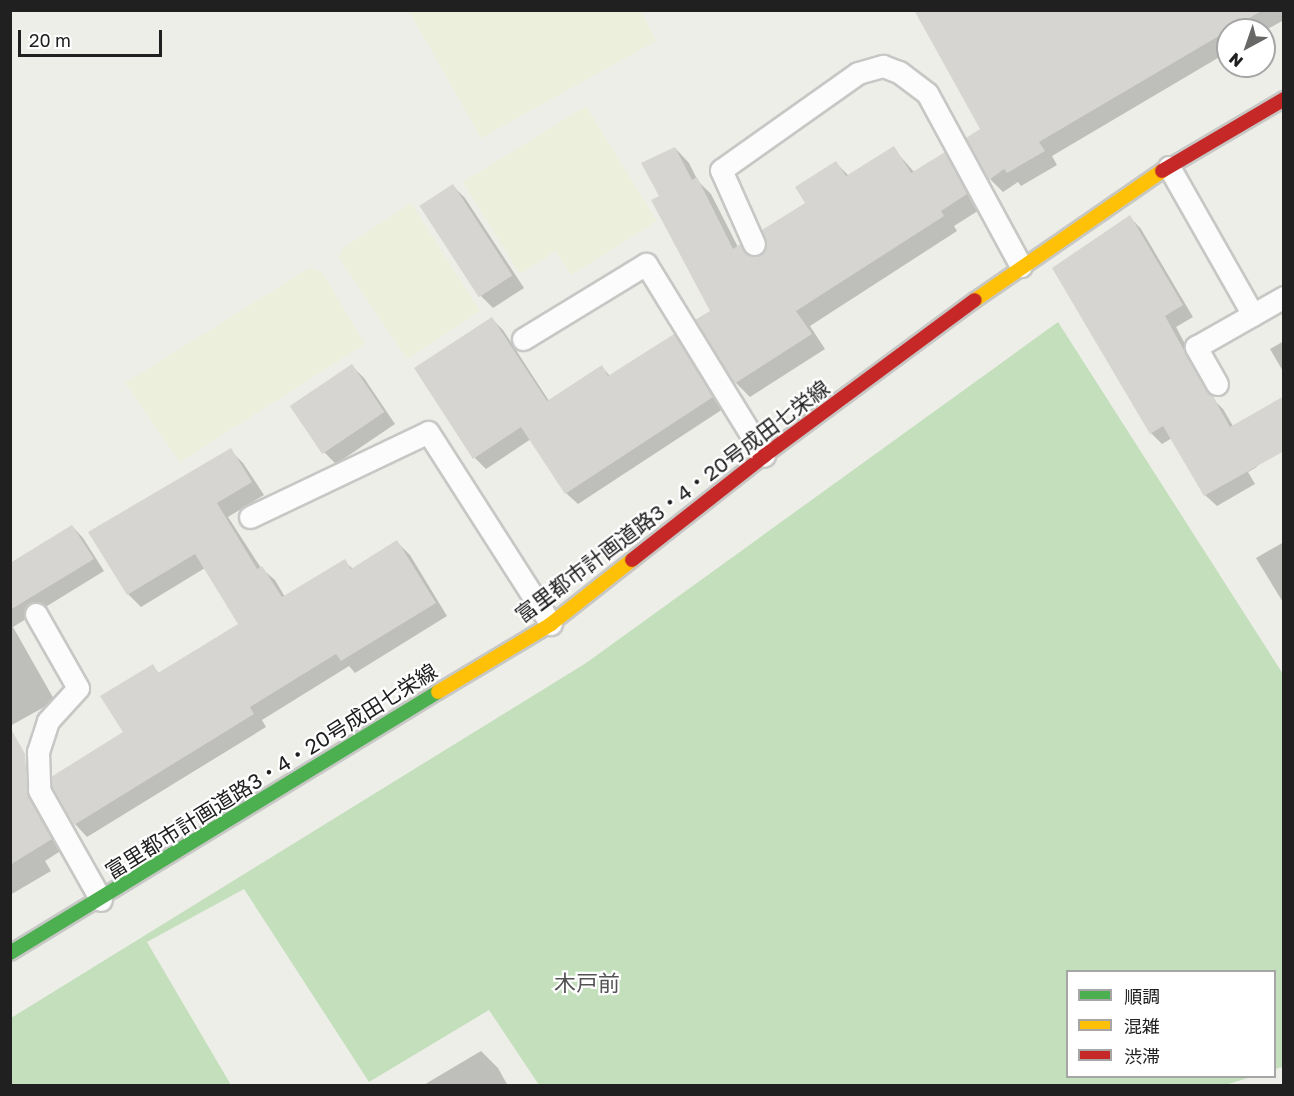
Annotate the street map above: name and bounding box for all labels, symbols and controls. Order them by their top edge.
scale bar [21,18,165,56]
north arrow [1216,18,1276,78]
text: 20 m [29,29,71,51]
text: N [1225,49,1247,72]
street label: 富里都市計画道路3・4・20号成田七栄線 [510,375,834,627]
street label: 富里都市計画道路3・4・20号成田七栄線 [101,658,441,884]
district label: 木戸前 [554,970,620,996]
legend [1066,970,1276,1078]
text: 順調 [1124,985,1160,1007]
text: 混雑 [1124,1015,1160,1037]
text: 渋滞 [1124,1045,1160,1067]

